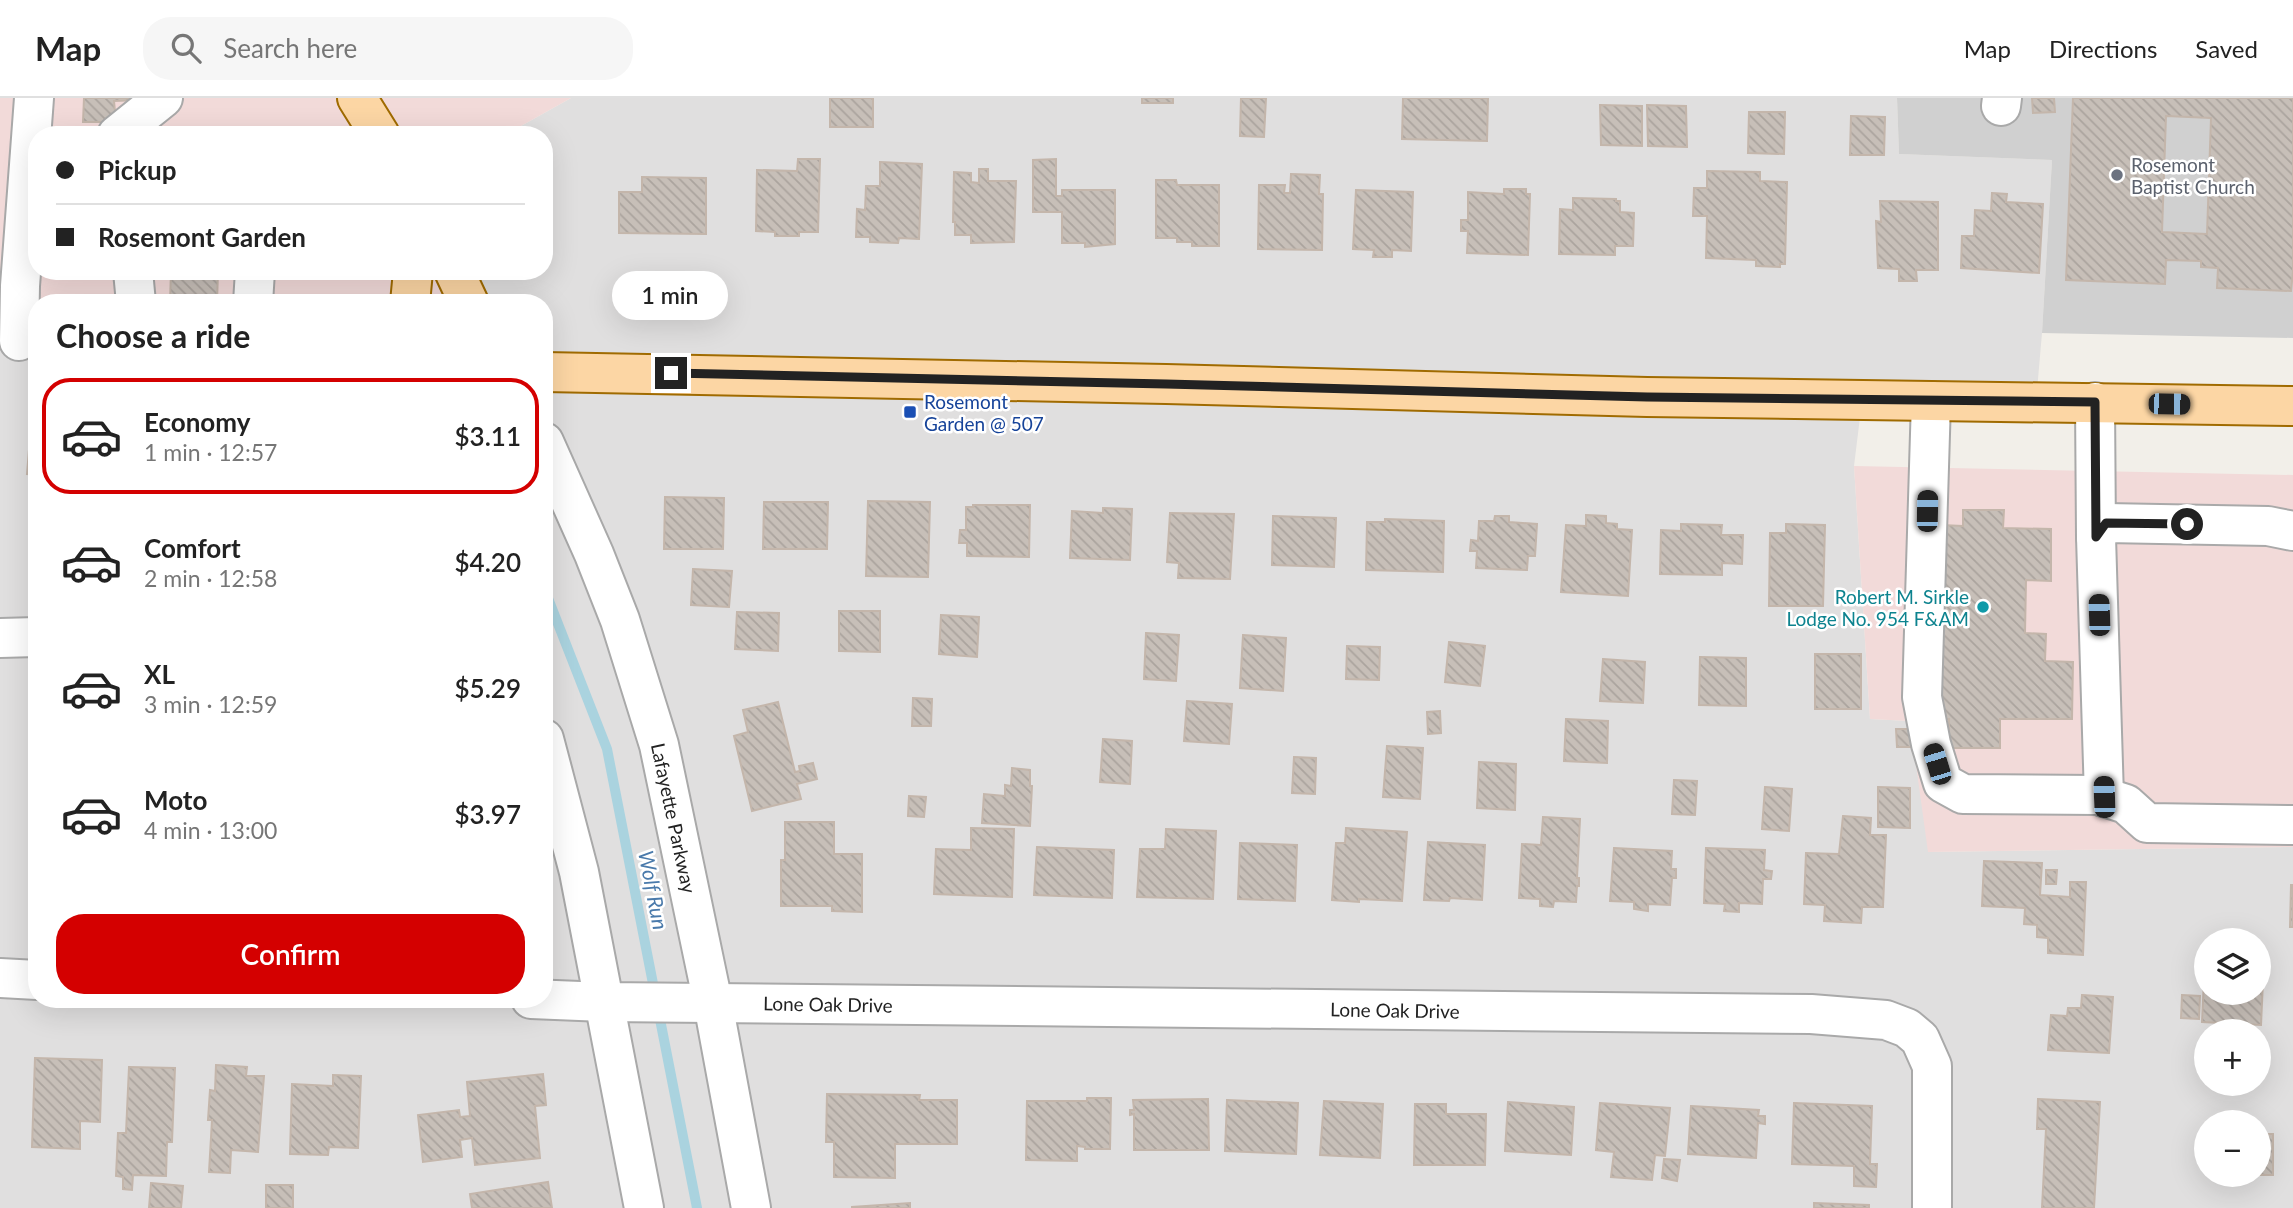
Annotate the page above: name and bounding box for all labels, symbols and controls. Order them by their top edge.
search box [143,17,633,80]
text: Map [35,28,101,68]
icon: search [167,29,205,67]
text: Search here [223,32,357,64]
text: Map [1964,34,2011,63]
text: Directions [2049,34,2157,63]
text: Saved [2195,34,2258,63]
place label: Rosemont Baptist Church [2131,153,2255,198]
text: Pickup [98,154,177,186]
marker: Rosemont Baptist Church [2109,167,2125,183]
text: Rosemont Garden [98,221,306,253]
callout: 1 min [613,272,729,320]
text: 1 min [642,281,698,309]
text: Choose a ride [56,316,250,355]
route end [655,357,687,389]
place label: Rosemont Garden @ 507 [924,390,1044,435]
car [2148,393,2191,415]
marker: Rosemont Garden @ 507 [902,404,918,420]
icon: car [60,405,123,468]
text: Economy [144,406,250,438]
text: $3.11 [455,420,521,452]
text: 1 min · 12:57 [144,438,277,466]
car [1917,490,1938,532]
route start [2171,508,2203,540]
icon: car [60,531,123,594]
text: Comfort [144,532,241,564]
text: $4.20 [455,546,521,578]
text: 2 min · 12:58 [144,564,277,592]
place label: Robert M. Sirkle Lodge No. 954 F&AM [1786,585,1969,630]
car [2088,594,2111,636]
marker: Robert M. Sirkle Lodge No. 954 F&AM [1975,599,1991,615]
icon: car [60,657,123,720]
text: XL [144,658,175,690]
text: $5.29 [455,672,521,704]
text: 3 min · 12:59 [144,690,277,718]
street label: Lafayette Parkway [647,741,701,895]
car [1921,741,1954,787]
car [2093,776,2116,818]
icon: car [60,783,123,846]
text: Moto [144,784,207,816]
text: $3.97 [455,798,521,830]
text: 4 min · 13:00 [144,816,277,844]
water label: Wolf Run [634,848,674,932]
button: Confirm [56,914,525,994]
map controls [2194,928,2271,1187]
button: layers [2194,928,2271,1005]
street label: Lone Oak Drive [763,991,893,1017]
street label: Lone Oak Drive [1330,997,1460,1023]
button: + [2194,1019,2271,1096]
button: − [2194,1110,2271,1187]

